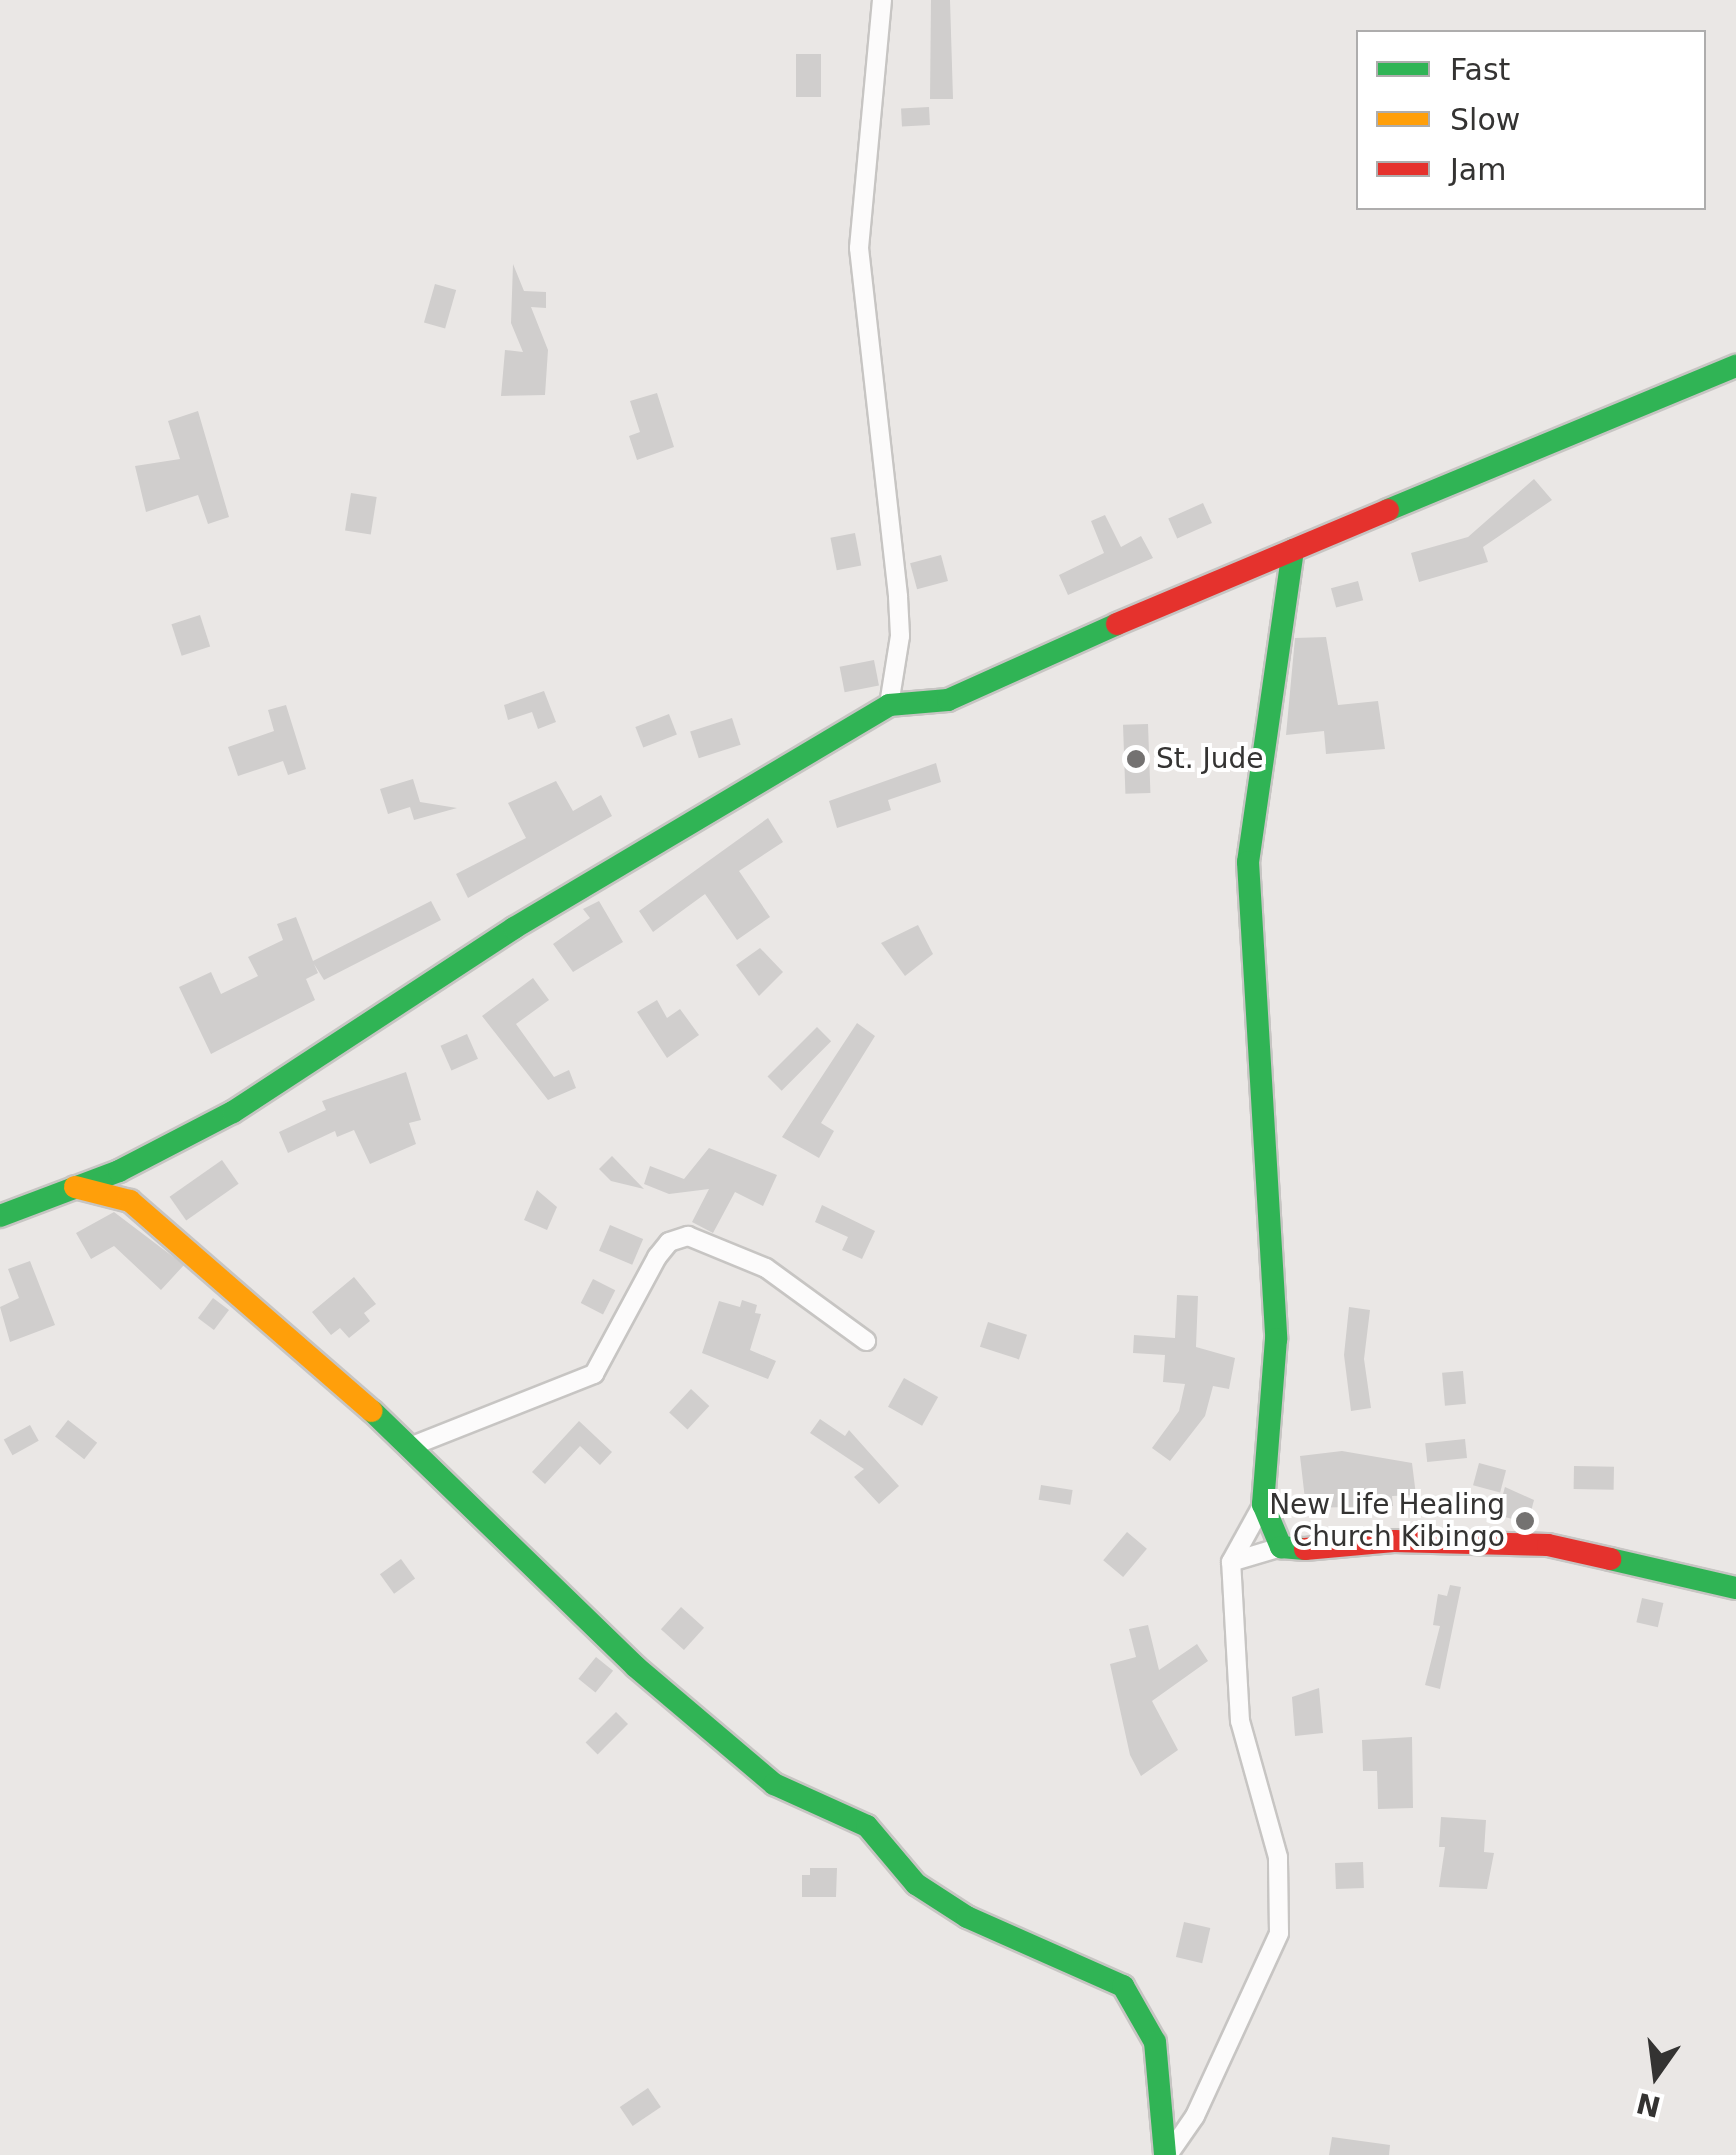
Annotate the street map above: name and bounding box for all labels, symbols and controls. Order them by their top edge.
legend [1356,30,1706,210]
text: Fast [1450,52,1510,87]
text: Slow [1450,102,1520,137]
text: Jam [1450,152,1506,187]
place label: St. Jude [1156,742,1264,776]
marker: St. Jude [1125,748,1147,770]
place label: New Life Healing Church Kibingo [1269,1488,1505,1554]
marker: New Life Healing Church Kibingo [1514,1510,1536,1532]
north arrow [1606,2025,1706,2125]
text: N [1633,2086,1664,2123]

